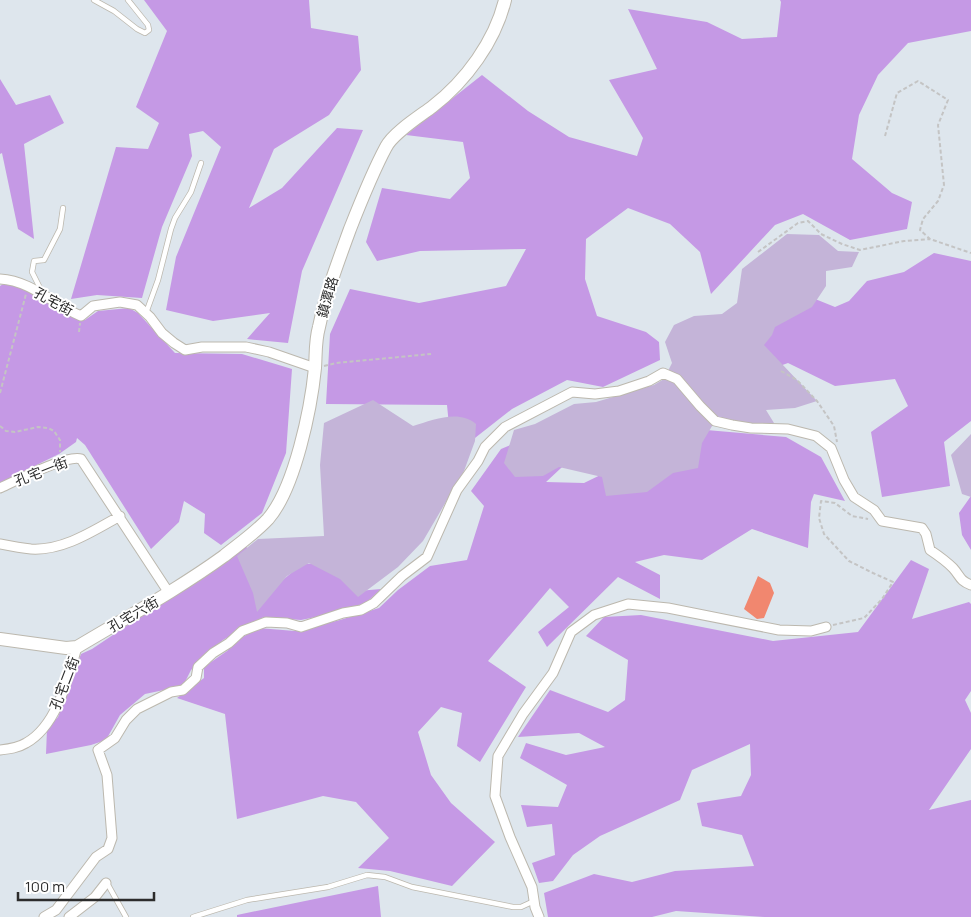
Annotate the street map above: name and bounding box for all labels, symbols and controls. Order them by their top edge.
street label: 鎮潭路 [312,274,342,320]
street label: 孔宅街 [31,283,77,319]
street label: 孔宅一街 [11,452,71,490]
street label: 孔宅六街 [104,592,162,636]
street label: 孔宅二街 [45,653,83,713]
scale bar [18,870,154,902]
text: 100 m [25,876,65,897]

